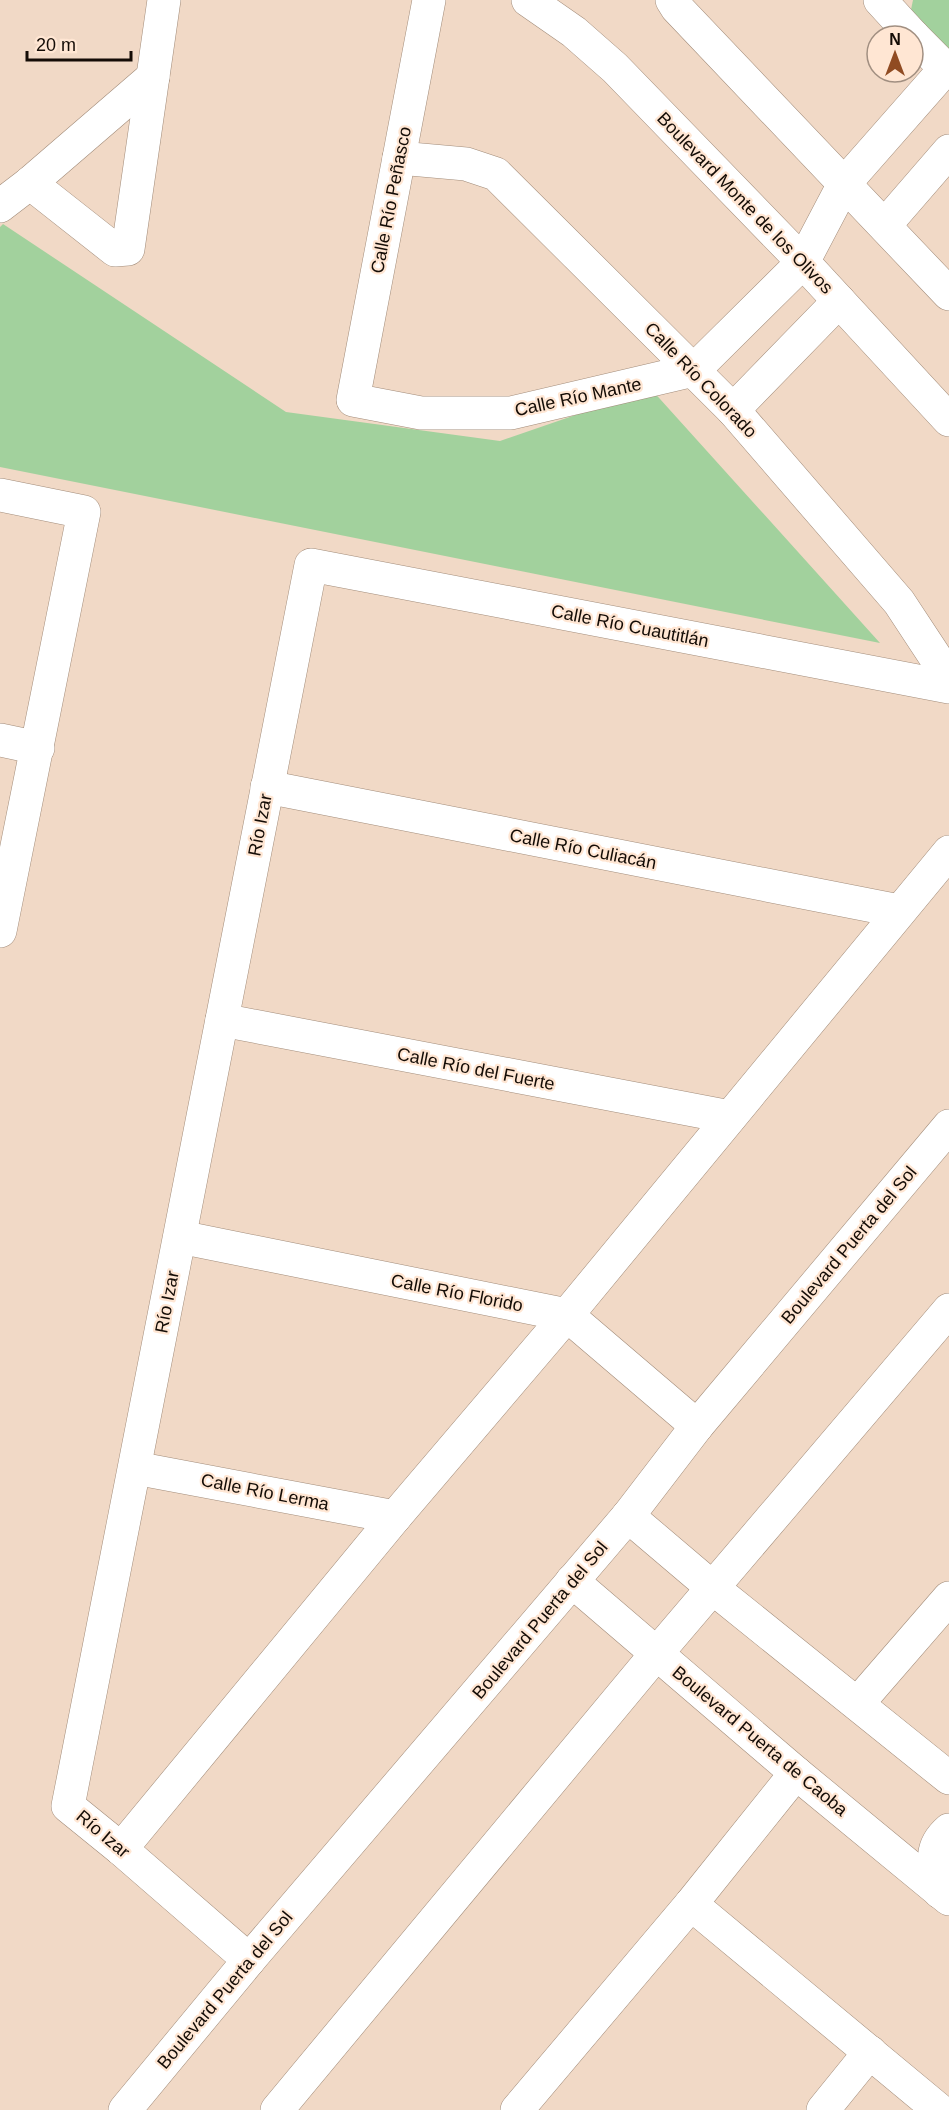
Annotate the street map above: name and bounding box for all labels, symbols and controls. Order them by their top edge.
scale bar [27,24,130,62]
north arrow [865,24,925,84]
text: N [889,31,901,48]
text: 20 m [36,35,76,55]
street label: Boulevard Monte de los Olivos [653,108,837,298]
street label: Calle Río Peñasco [367,125,415,275]
street label: Calle Río Colorado [641,318,761,442]
street label: Calle Río Mante [513,374,643,420]
street label: Calle Río Cuautitlán [550,601,710,651]
street label: Río Izar [244,792,276,858]
street label: Calle Río Culiacán [508,825,658,873]
street label: Calle Río del Fuerte [396,1044,556,1094]
street label: Boulevard Puerta del Sol [777,1162,921,1328]
street label: Río Izar [151,1269,183,1335]
street label: Calle Río Florido [389,1270,525,1316]
street label: Calle Río Lerma [199,1470,332,1514]
street label: Boulevard Puerta del Sol [468,1537,612,1703]
street label: Boulevard Puerta de Caoba [668,1662,852,1821]
street label: Río Izar [72,1806,134,1862]
street label: Boulevard Puerta del Sol [153,1907,297,2073]

